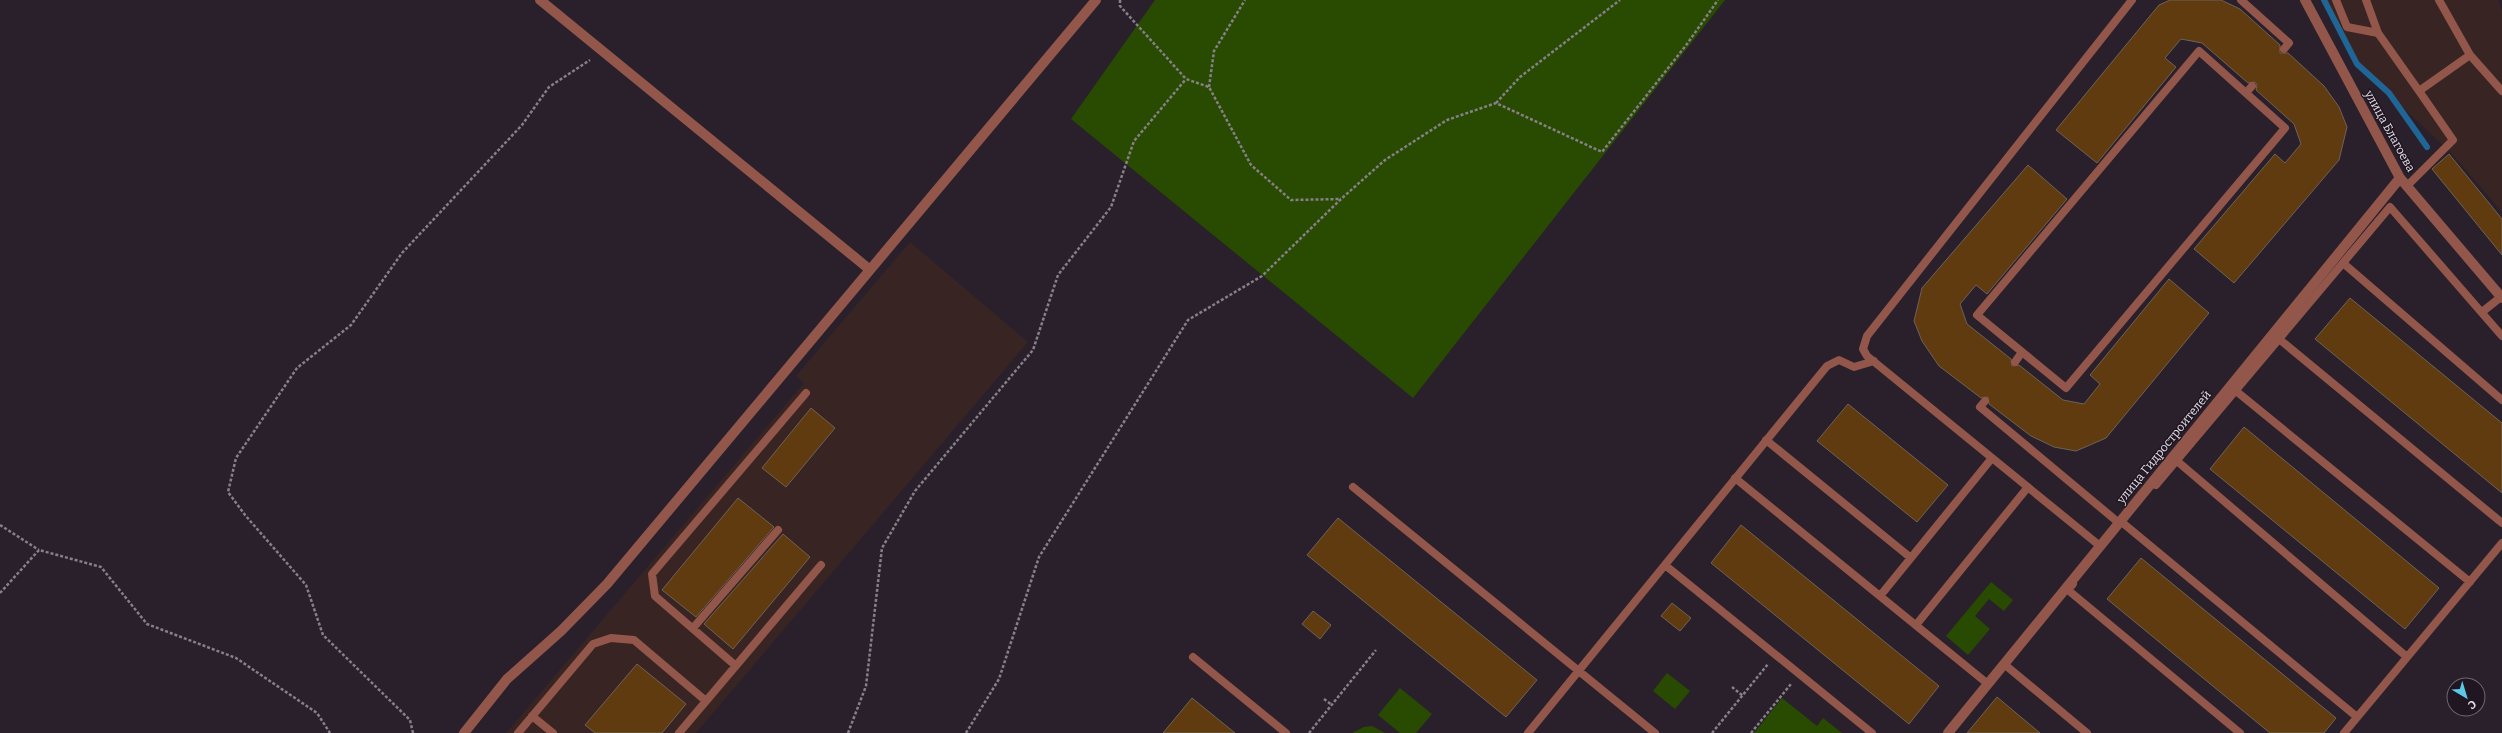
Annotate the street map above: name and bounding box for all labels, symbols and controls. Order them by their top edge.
street label: улица Благоева [2361,87,2418,174]
street label: улица Гидростроителей [2113,388,2214,507]
north arrow [2446,677,2486,717]
text: С [2465,697,2479,712]

